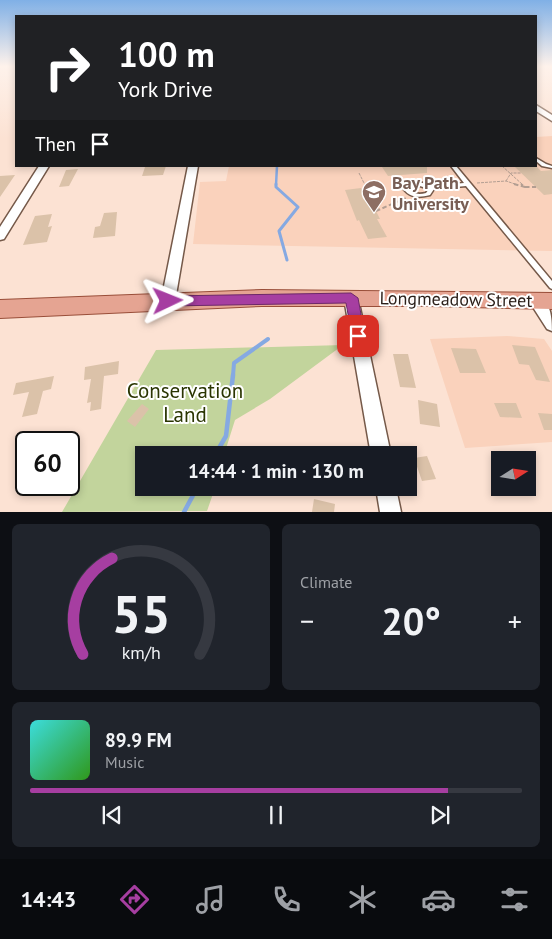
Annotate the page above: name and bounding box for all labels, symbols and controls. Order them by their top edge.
text: 100 m [118,31,215,77]
icon: right [35,35,100,100]
text: York Drive [118,75,213,103]
icon: arrive [86,130,114,158]
text: Then [35,132,76,156]
place label: Bay Path University [392,171,469,215]
school or university icon: Bay Path University [361,179,387,213]
position arrow [141,274,193,326]
street label: Longmeadow Street [379,286,533,312]
pin [337,315,379,357]
icon: arrive [344,322,372,350]
park label: Conservation Land [127,377,243,428]
speed limit sign: 60 [15,431,80,496]
north arrow [491,451,536,496]
map controls [491,451,536,496]
text: 14:44 · 1 min · 130 m [188,459,364,483]
text: Climate [300,572,352,592]
text: 55 [112,580,170,647]
text: 20° [381,596,441,645]
text: − [300,602,314,639]
text: + [508,602,522,639]
text: km/h [121,641,161,664]
text: 89.9 FM [105,728,172,752]
text: Music [105,752,145,772]
icon: previous [98,801,126,829]
icon: pause [262,801,290,829]
icon: next [426,801,454,829]
icon: directions [117,882,152,917]
icon: music [193,882,228,917]
icon: phone [269,882,304,917]
icon: climate [345,882,380,917]
icon: car [421,882,456,917]
icon: filters [497,882,532,917]
text: 14:43 [20,885,76,913]

